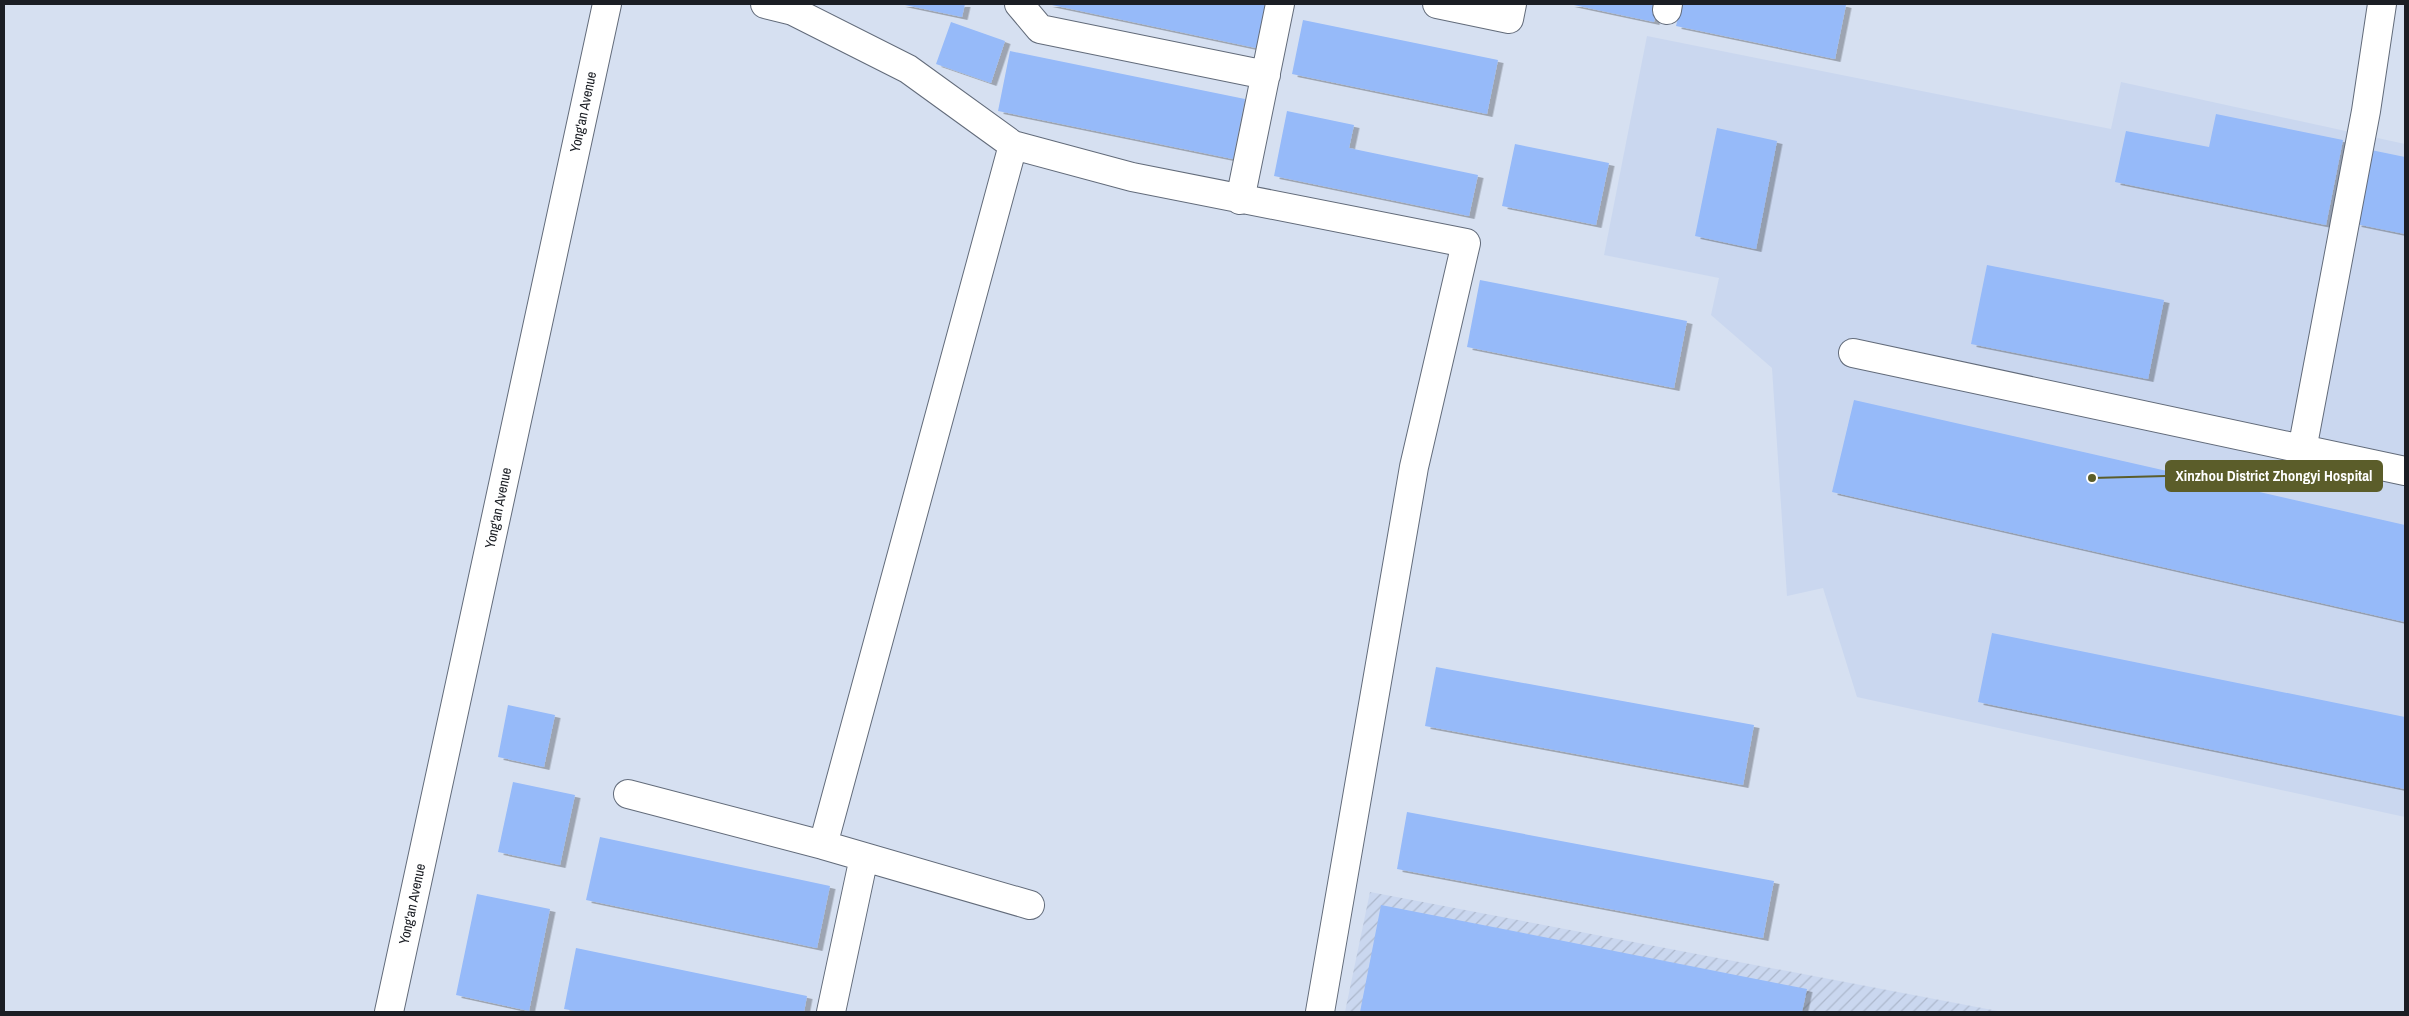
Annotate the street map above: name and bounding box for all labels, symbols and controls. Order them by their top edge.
street label: Yong'an Avenue [566,70,600,154]
callout: Xinzhou District Zhongyi Hospital [2166,461,2382,491]
text: Xinzhou District Zhongyi Hospital [2176,465,2372,486]
street label: Yong'an Avenue [481,466,515,550]
street label: Yong'an Avenue [395,862,429,946]

